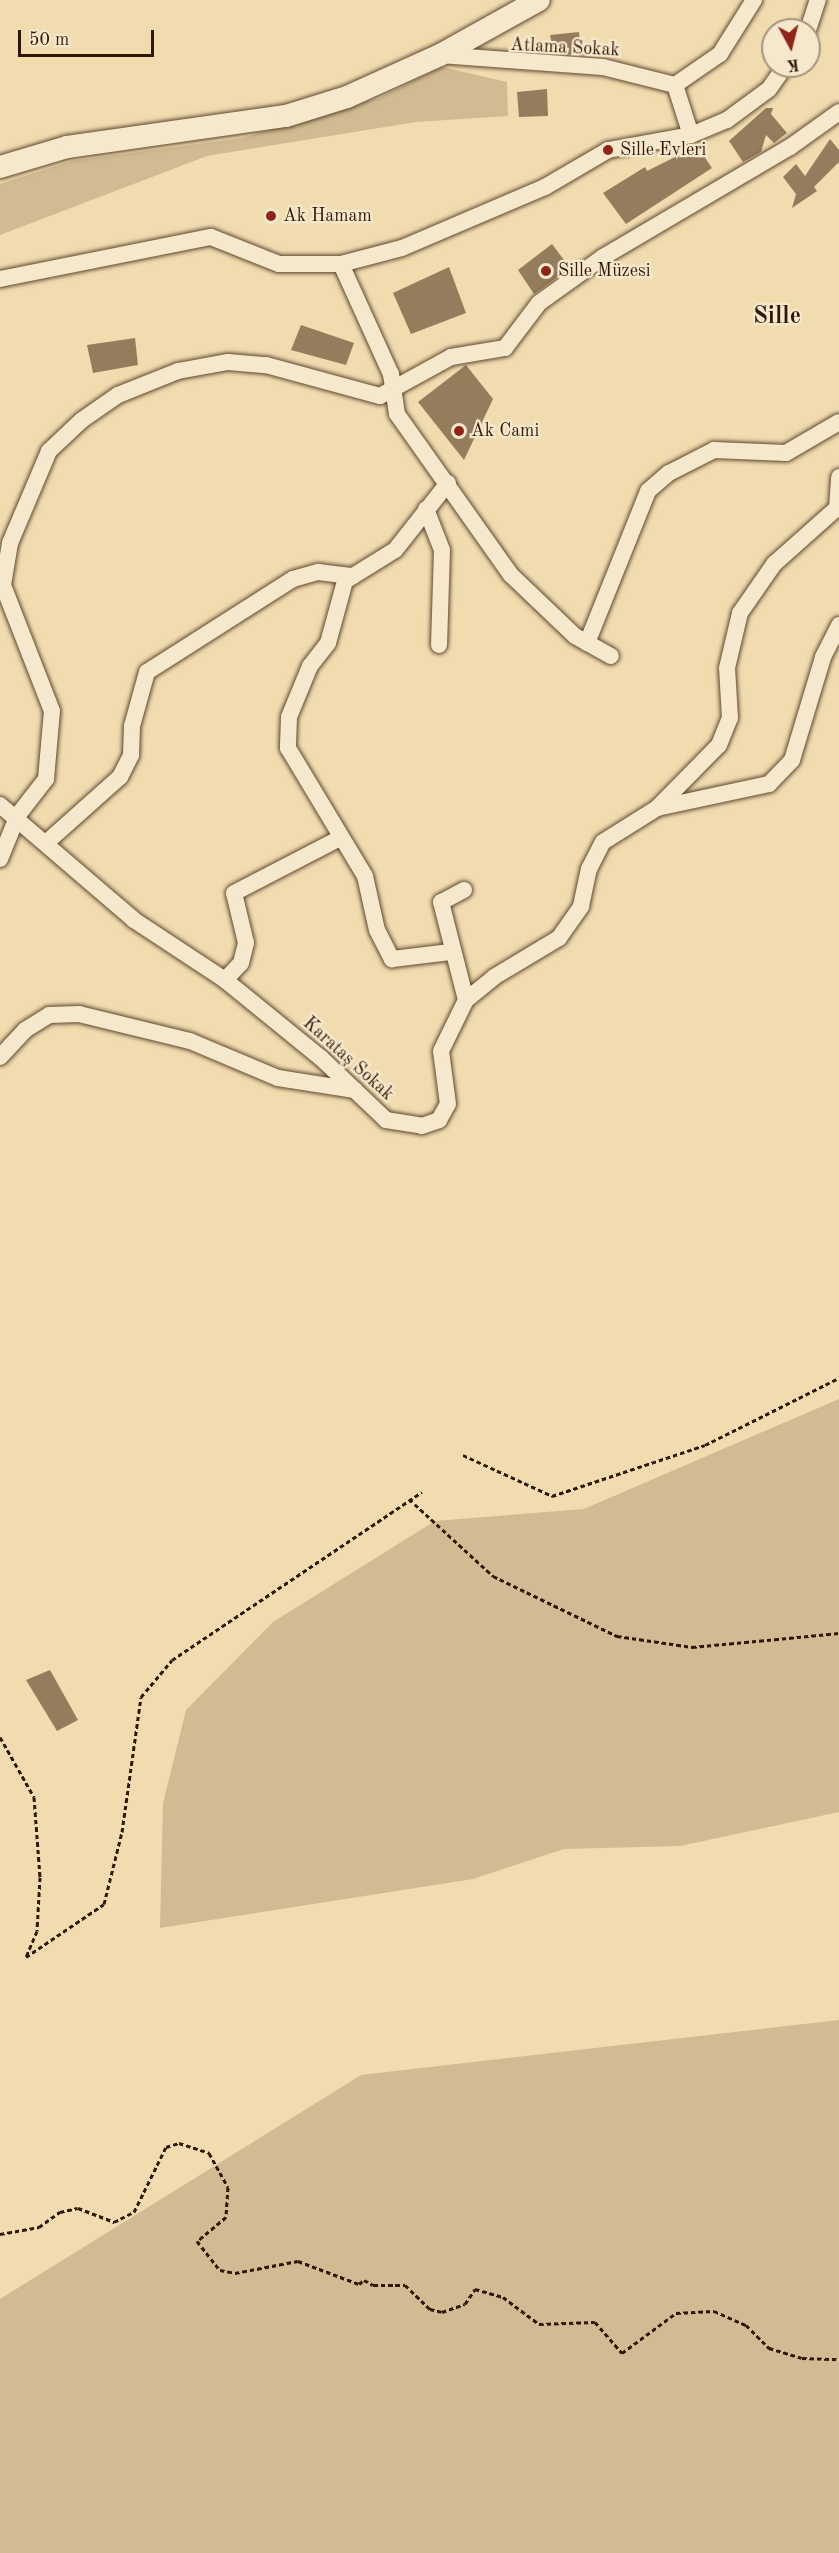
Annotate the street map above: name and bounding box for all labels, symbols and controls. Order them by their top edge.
scale bar [21,18,158,56]
north arrow [761,18,821,78]
text: 50 m [29,31,69,49]
street label: Atlama Sokak [510,34,620,62]
text: K [786,55,800,73]
place label: Sille Evleri [620,139,706,161]
marker: Sille Evleri [601,143,615,157]
place label: Ak Hamam [283,205,372,227]
marker: Ak Hamam [264,209,278,223]
place label: Sille Müzesi [558,260,651,282]
marker: Sille Müzesi [539,264,553,278]
district label: Sille [753,304,801,332]
place label: Ak Cami [471,420,539,442]
marker: Ak Cami [452,424,466,438]
street label: Karataş Sokak [298,1013,398,1105]

